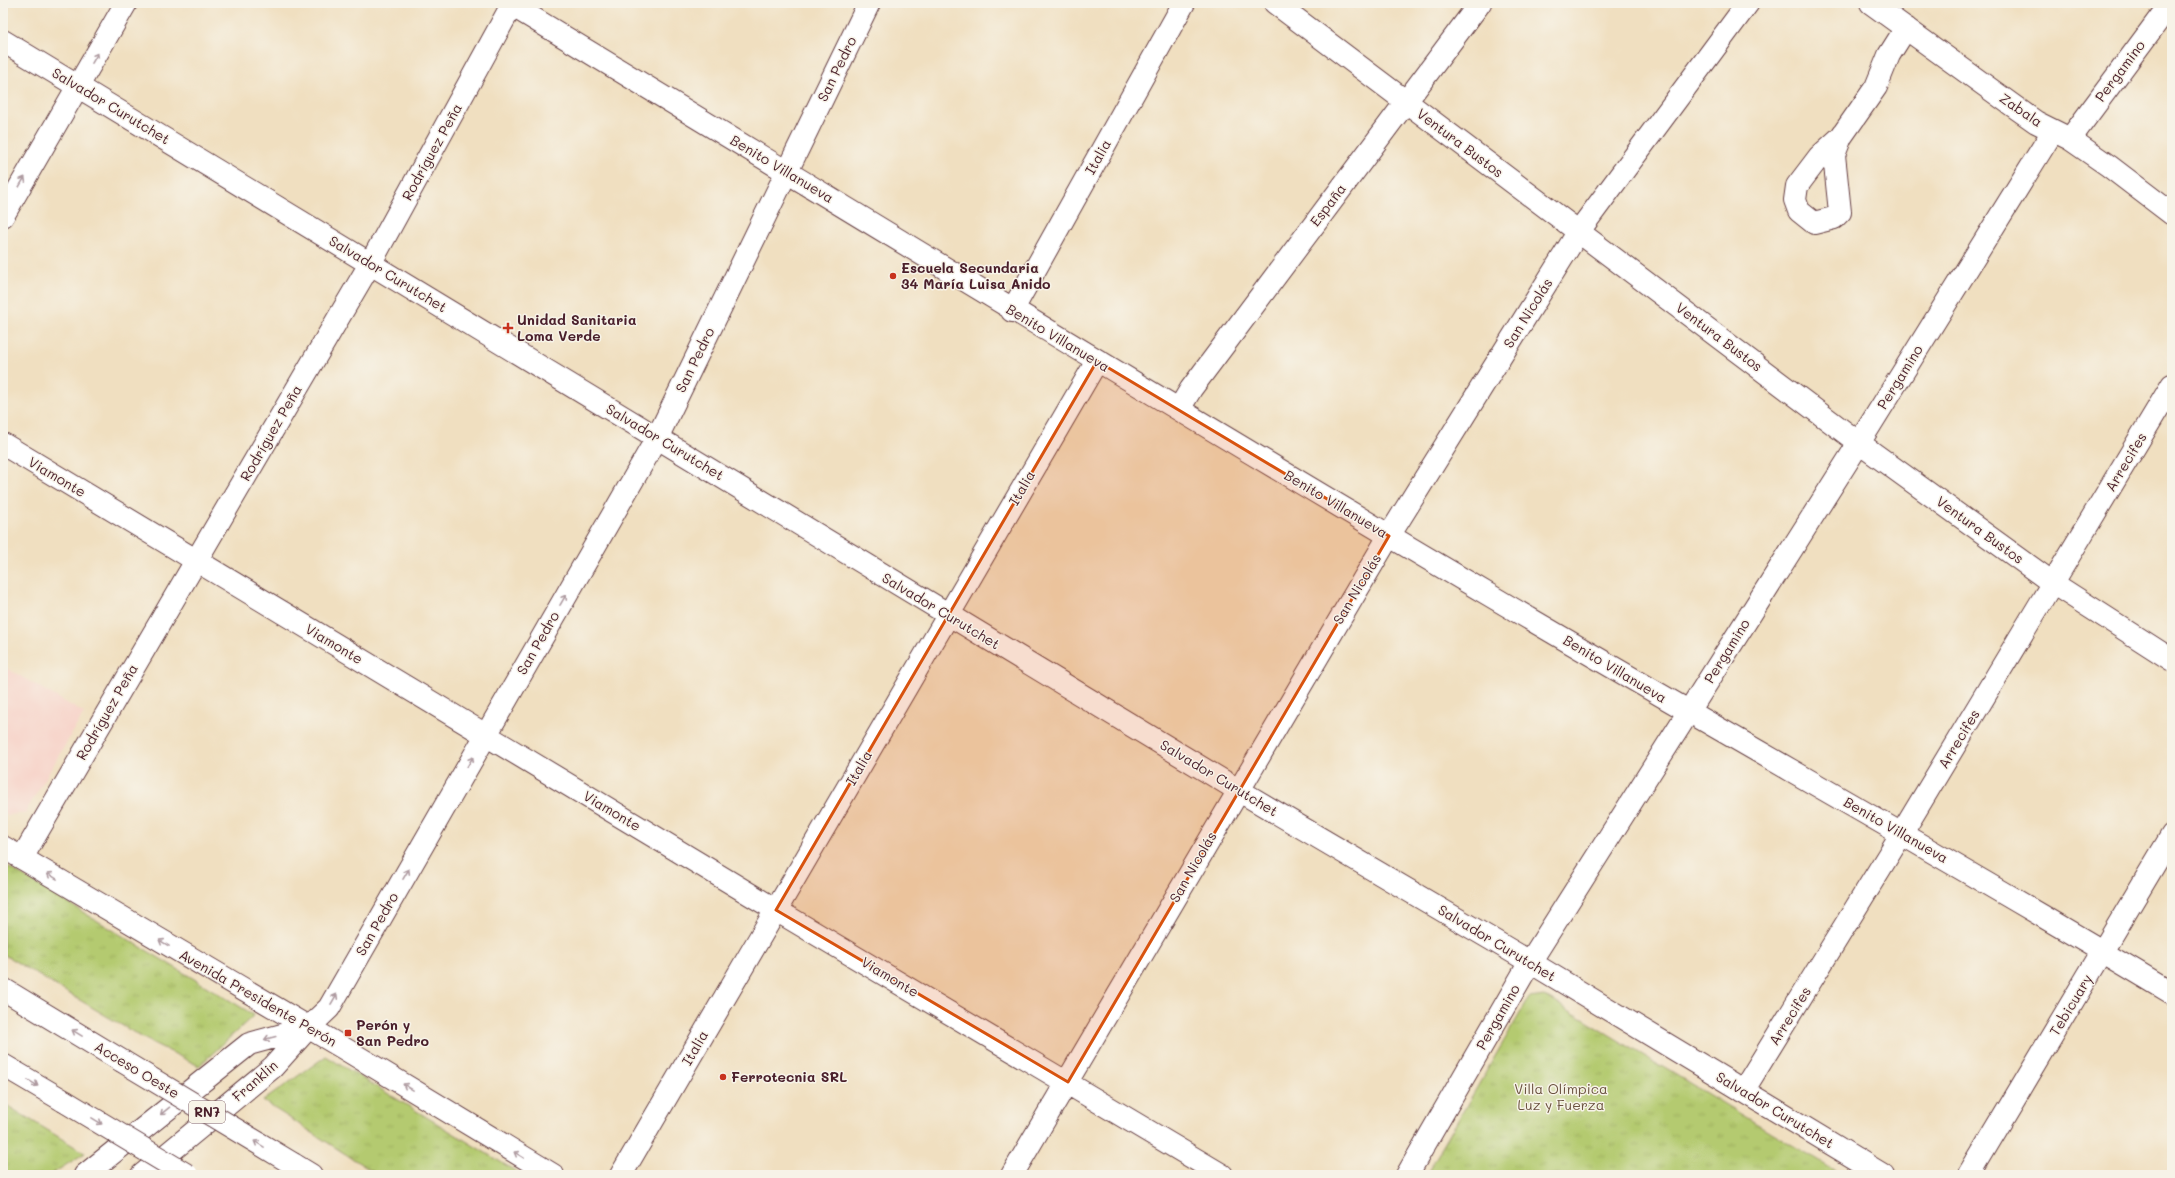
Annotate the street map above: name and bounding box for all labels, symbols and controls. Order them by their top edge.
street label: San Pedro [813,33,860,105]
street label: Pergamino [2090,36,2149,105]
one-way arrow [91,52,99,64]
street label: Salvador Curutchet [49,63,174,148]
street label: Zabala [1996,88,2047,131]
street label: Rodríguez Peña [397,100,466,204]
street label: Ventura Bustos [1413,104,1508,181]
street label: Benito Villanueva [727,130,838,207]
street label: Italia [1080,136,1115,178]
one-way arrow [19,176,27,188]
street label: España [1305,180,1350,230]
street label: Salvador Curutchet [326,231,451,316]
place label: Escuela Secundaria 34 María Luisa Anido [901,258,1051,293]
marker: Escuela Secundaria 34 María Luisa Anido [888,271,898,281]
street label: San Nicolás [1499,274,1557,351]
street label: Ventura Bustos [1672,298,1767,375]
street label: Benito Villanueva [1003,299,1114,376]
place label: Unidad Sanitaria Loma Verde [517,310,637,345]
marker: Unidad Sanitaria Loma Verde [502,322,514,334]
street label: San Pedro [671,324,718,396]
street label: Pergamino [1872,341,1927,413]
street label: Rodríguez Peña [235,381,306,484]
street label: Salvador Curutchet [603,399,728,484]
street label: Arrecifes [2100,429,2151,495]
street label: Viamonte [25,452,90,501]
street label: Benito Villanueva [1281,465,1392,542]
street label: Italia [1004,467,1039,509]
street label: Ventura Bustos [1933,491,2028,568]
street label: San Nicolás [1328,550,1385,628]
street label: Salvador Curutchet [879,568,1004,653]
one-way arrow [560,594,568,606]
street label: San Pedro [512,608,563,678]
street label: Pergamino [1699,615,1754,687]
street label: Viamonte [302,619,367,668]
street label: Benito Villanueva [1560,630,1671,707]
street label: Rodríguez Peña [71,660,142,763]
street label: Arrecifes [1933,706,1984,772]
street label: Salvador Curutchet [1157,735,1282,820]
street label: Italia [841,747,876,789]
one-way arrow [467,756,475,768]
street label: Viamonte [580,786,645,835]
street label: Benito Villanueva [1841,792,1952,867]
street label: San Nicolás [1165,828,1221,906]
one-way arrow [402,868,410,880]
one-way arrow [46,872,58,880]
street label: San Pedro [351,889,402,959]
street label: Salvador Curutchet [1435,900,1560,985]
one-way arrow [158,938,170,946]
street label: Avenida Presidente Perón [176,945,340,1050]
street label: Viamonte [858,952,923,1001]
street label: Tebicuary [2045,970,2096,1039]
street label: Pergamino [1471,981,1524,1053]
street label: Arrecifes [1764,983,1815,1049]
one-way arrow [331,993,338,1005]
place label: Perón y San Pedro [356,1015,429,1050]
street label: Italia [677,1027,712,1069]
marker: Perón y San Pedro [343,1028,353,1038]
one-way arrow [71,1029,83,1037]
one-way arrow [264,1035,277,1042]
street label: Acceso Oeste [91,1037,183,1102]
street label: Franklin [228,1056,281,1106]
place label: Ferrotecnia SRL [731,1067,847,1086]
street label: Salvador Curutchet [1713,1067,1838,1152]
marker: Ferrotecnia SRL [718,1072,728,1082]
one-way arrow [27,1079,38,1087]
park label: Villa Olímpica Luz y Fuerza [1514,1079,1608,1114]
one-way arrow [402,1083,414,1091]
road number: RN7 [189,1101,225,1123]
one-way arrow [159,1107,170,1115]
one-way arrow [91,1118,103,1126]
one-way arrow [253,1139,265,1147]
one-way arrow [513,1150,525,1158]

